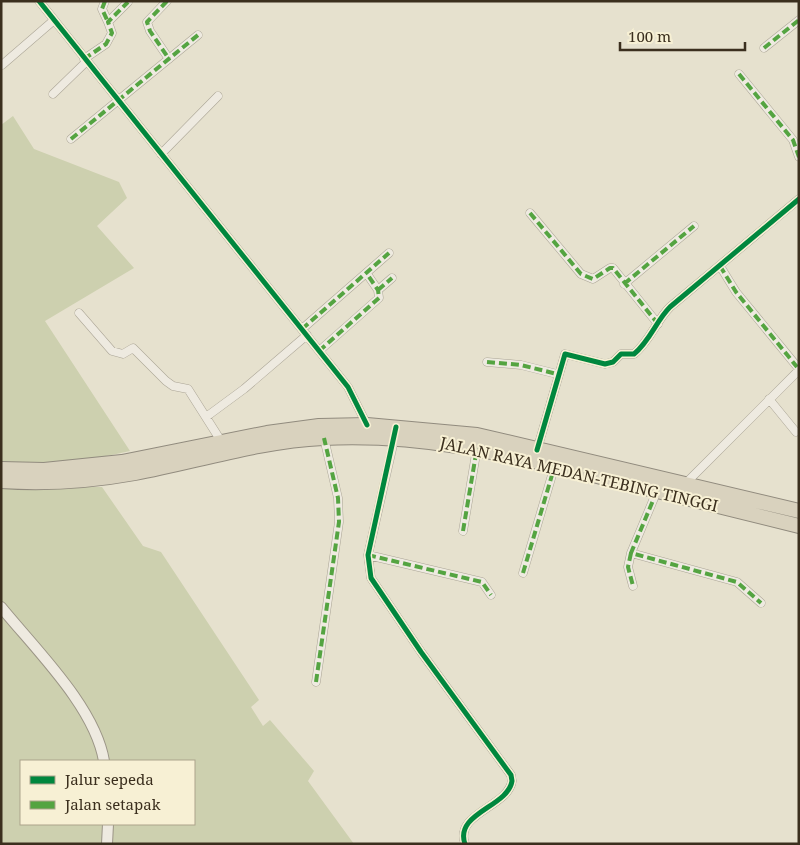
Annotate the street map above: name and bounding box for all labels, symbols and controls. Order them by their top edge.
scale bar [620,20,745,52]
text: 100 m [628,26,671,46]
street label: JALAN RAYA MEDAN-TEBING TINGGI [437,431,720,517]
legend [20,760,195,825]
text: Jalur sepeda [64,769,154,789]
text: Jalan setapak [64,794,161,814]

